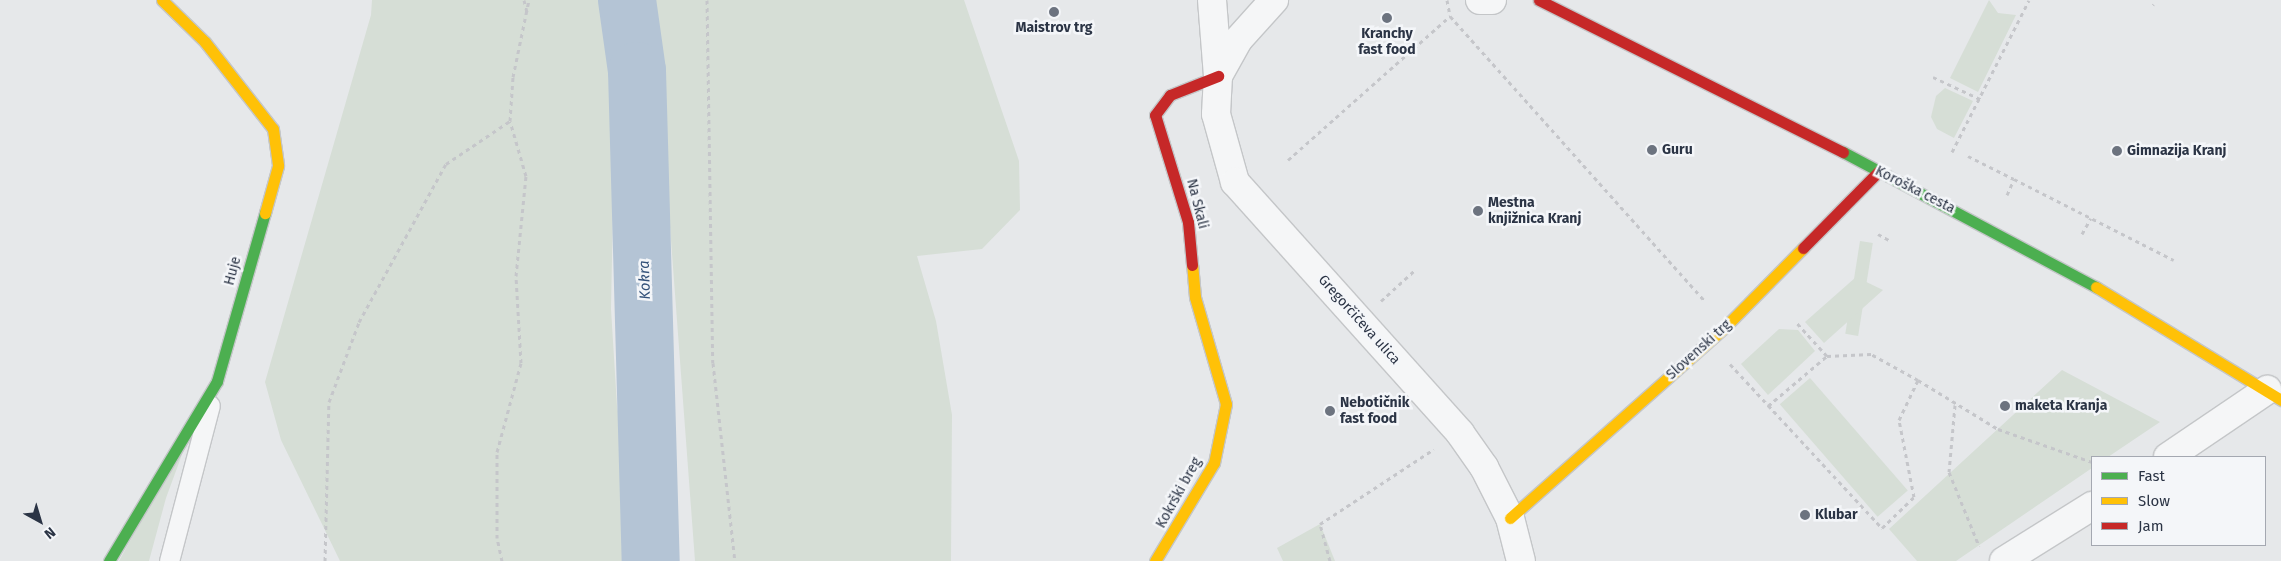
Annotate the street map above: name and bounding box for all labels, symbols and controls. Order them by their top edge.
marker: Maistrov trg [1048,6,1060,18]
marker: Kranchy fast food [1381,12,1393,24]
place label: Maistrov trg [1015,20,1093,36]
place label: Kranchy fast food [1358,26,1416,58]
place label: Guru [1662,142,1693,158]
place label: Gimnazija Kranj [2127,143,2227,159]
marker: Guru [1646,144,1658,156]
marker: Gimnazija Kranj [2111,145,2123,157]
street label: Koroška cesta [1872,163,1958,217]
street label: Na Skali [1183,177,1211,231]
place label: Mestna knjižnica Kranj [1488,195,1581,228]
marker: Mestna knjižnica Kranj [1472,205,1484,217]
street label: Huje [221,255,245,287]
water label: Kokra [635,260,655,300]
street label: Gregorčičeva ulica [1314,272,1404,368]
street label: Slovenski trg [1663,317,1735,383]
place label: Nebotičnik fast food [1340,395,1409,428]
place label: maketa Kranja [2015,398,2107,414]
marker: maketa Kranja [1999,400,2011,412]
marker: Nebotičnik fast food [1324,405,1336,417]
street label: Kokrški breg [1153,455,1205,531]
legend [2091,456,2266,546]
text: Fast [2138,467,2165,485]
text: Slow [2138,492,2170,510]
north arrow [15,496,65,546]
place label: Klubar [1815,507,1858,523]
marker: Klubar [1799,509,1811,521]
text: Jam [2138,517,2164,535]
text: N [41,524,59,543]

